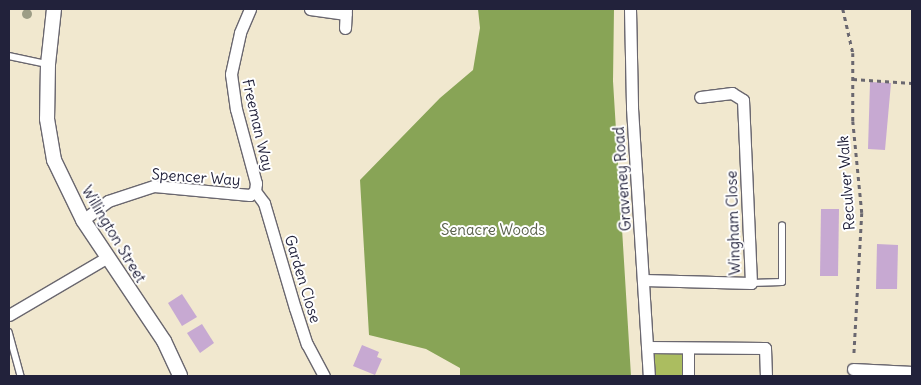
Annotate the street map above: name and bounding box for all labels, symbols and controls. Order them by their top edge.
street label: Freeman Way [239,77,277,173]
street label: Graveney Road [609,126,635,232]
street label: Reculver Walk [834,135,858,231]
street label: Spencer Way [151,165,241,189]
street label: Wingham Close [722,170,744,276]
street label: Willington Street [78,182,150,286]
park label: Senacre Woods [441,221,545,239]
street label: Garden Close [281,233,325,325]

